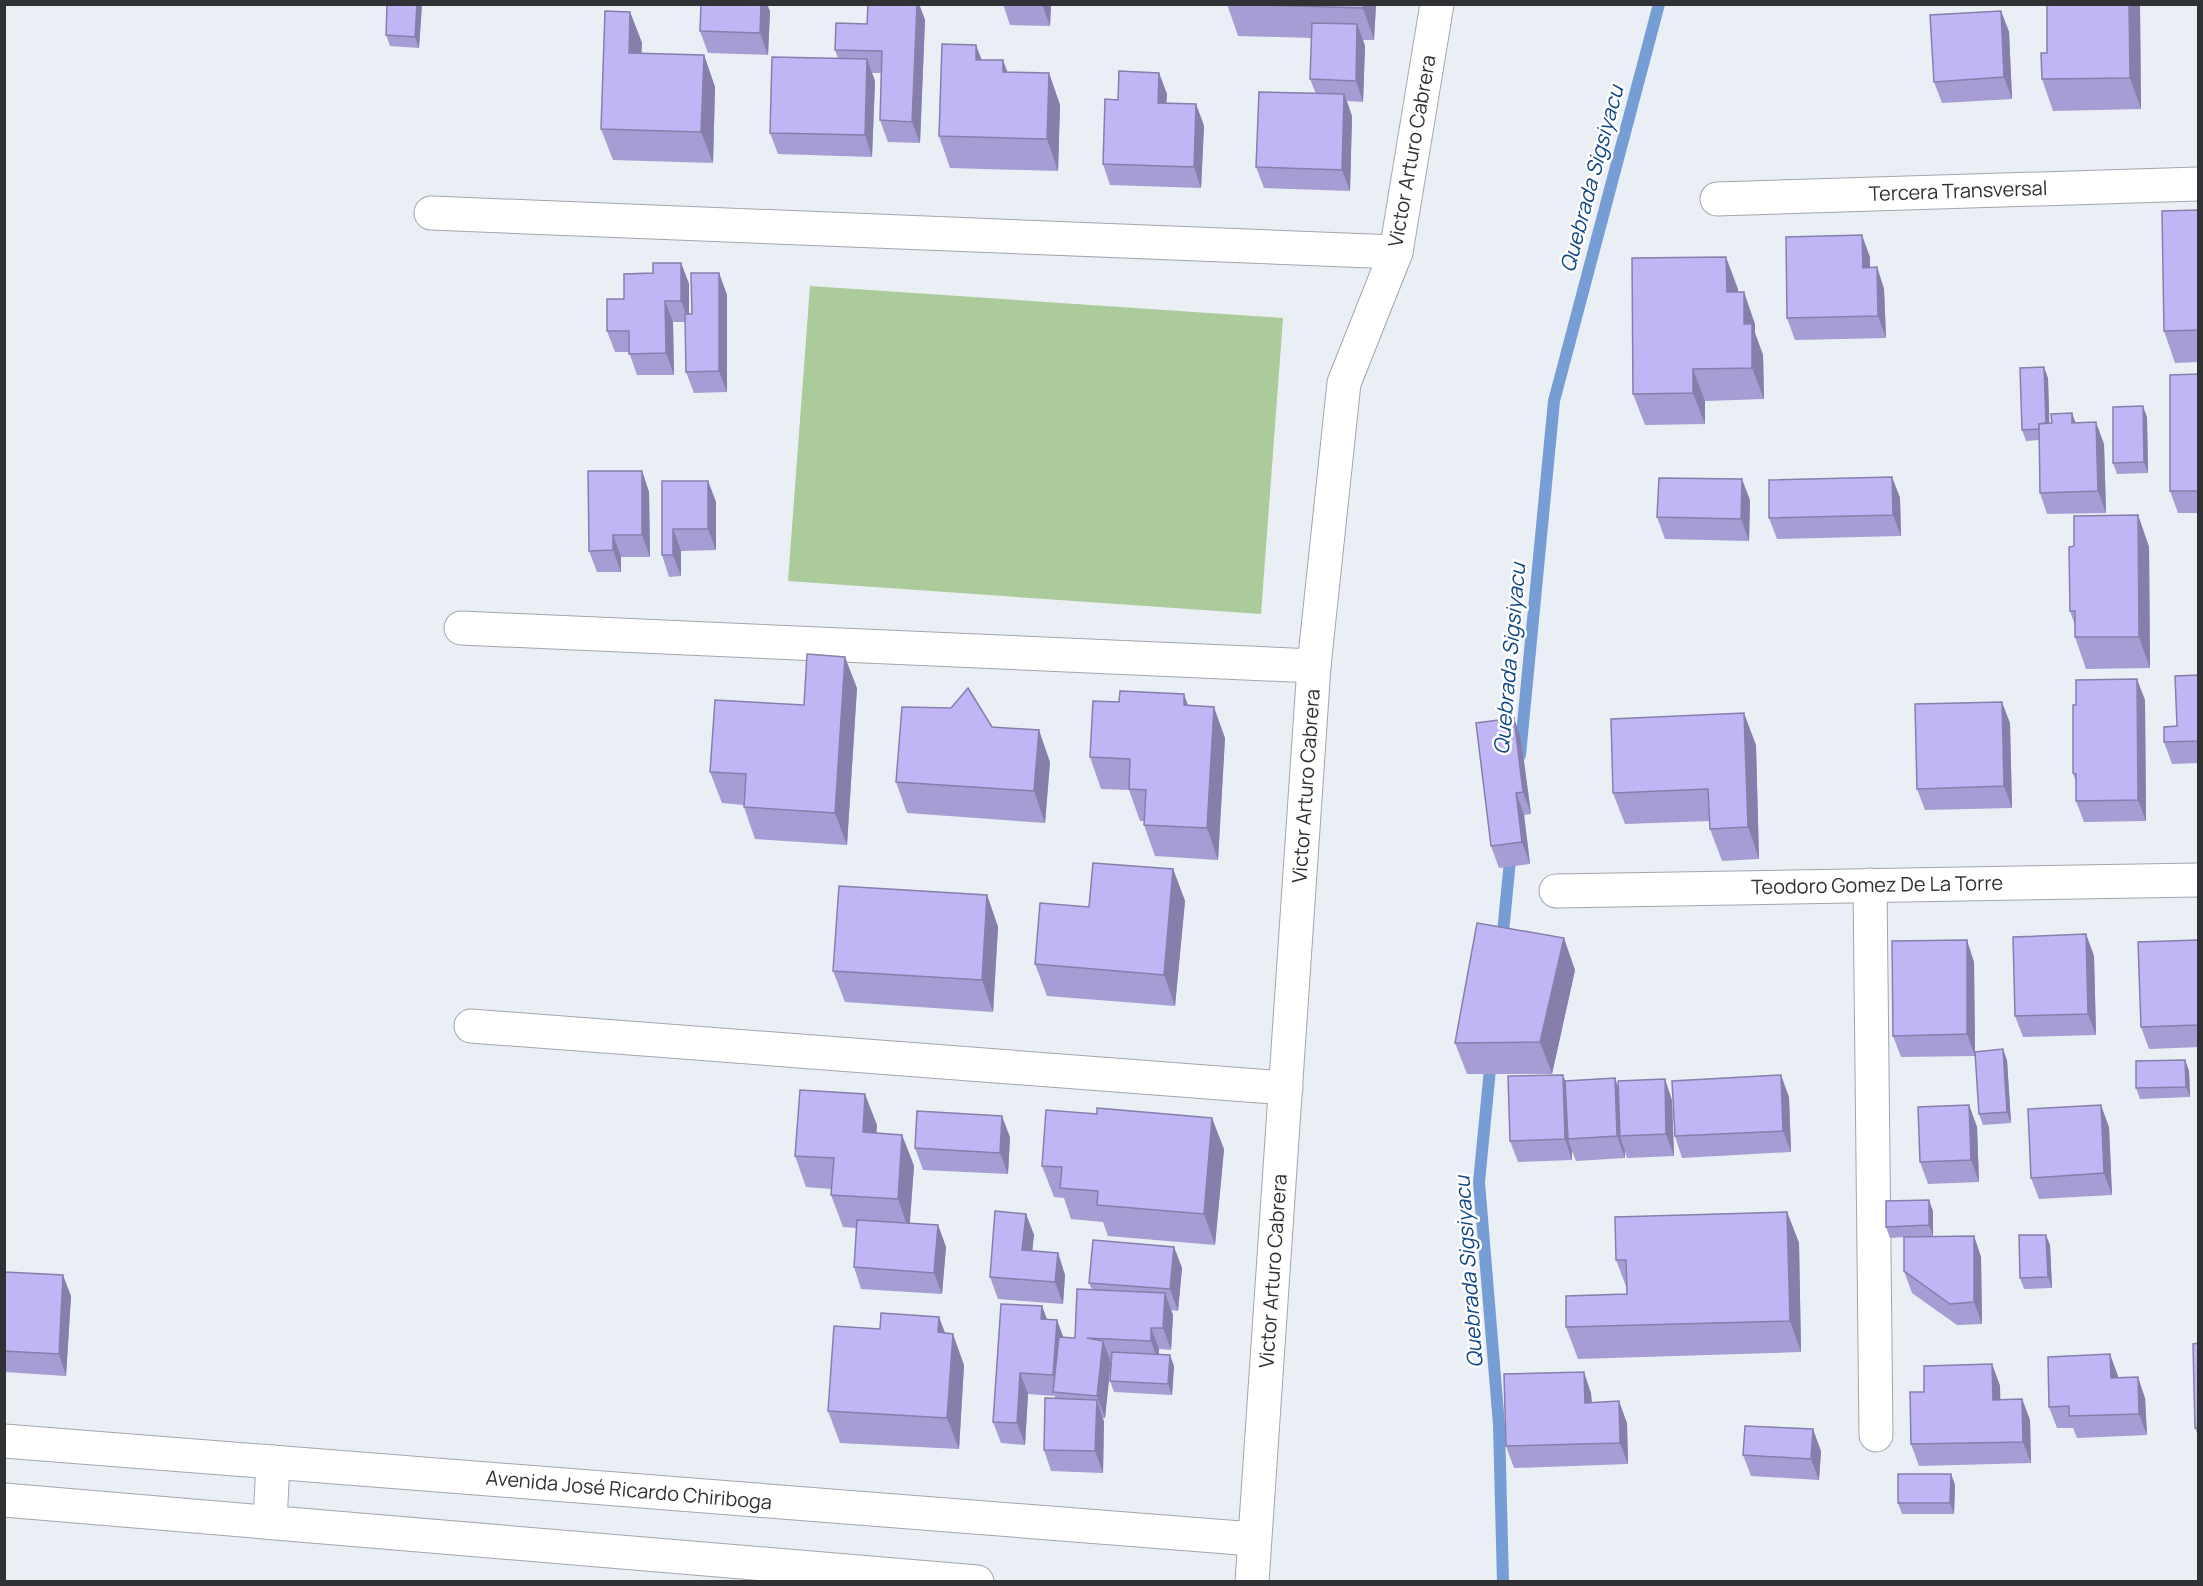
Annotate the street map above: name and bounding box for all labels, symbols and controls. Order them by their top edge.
street label: Victor Arturo Cabrera [1381,53,1442,249]
water label: Quebrada Sigsiyacu [1553,81,1630,275]
street label: Tercera Transversal [1868,174,2048,207]
water label: Quebrada Sigsiyacu [1487,560,1531,756]
street label: Victor Arturo Cabrera [1285,688,1326,884]
street label: Teodoro Gomez De La Torre [1751,869,2003,900]
street label: Victor Arturo Cabrera [1252,1173,1293,1369]
water label: Quebrada Sigsiyacu [1447,1174,1489,1369]
street label: Avenida José Ricardo Chiriboga [485,1464,773,1515]

